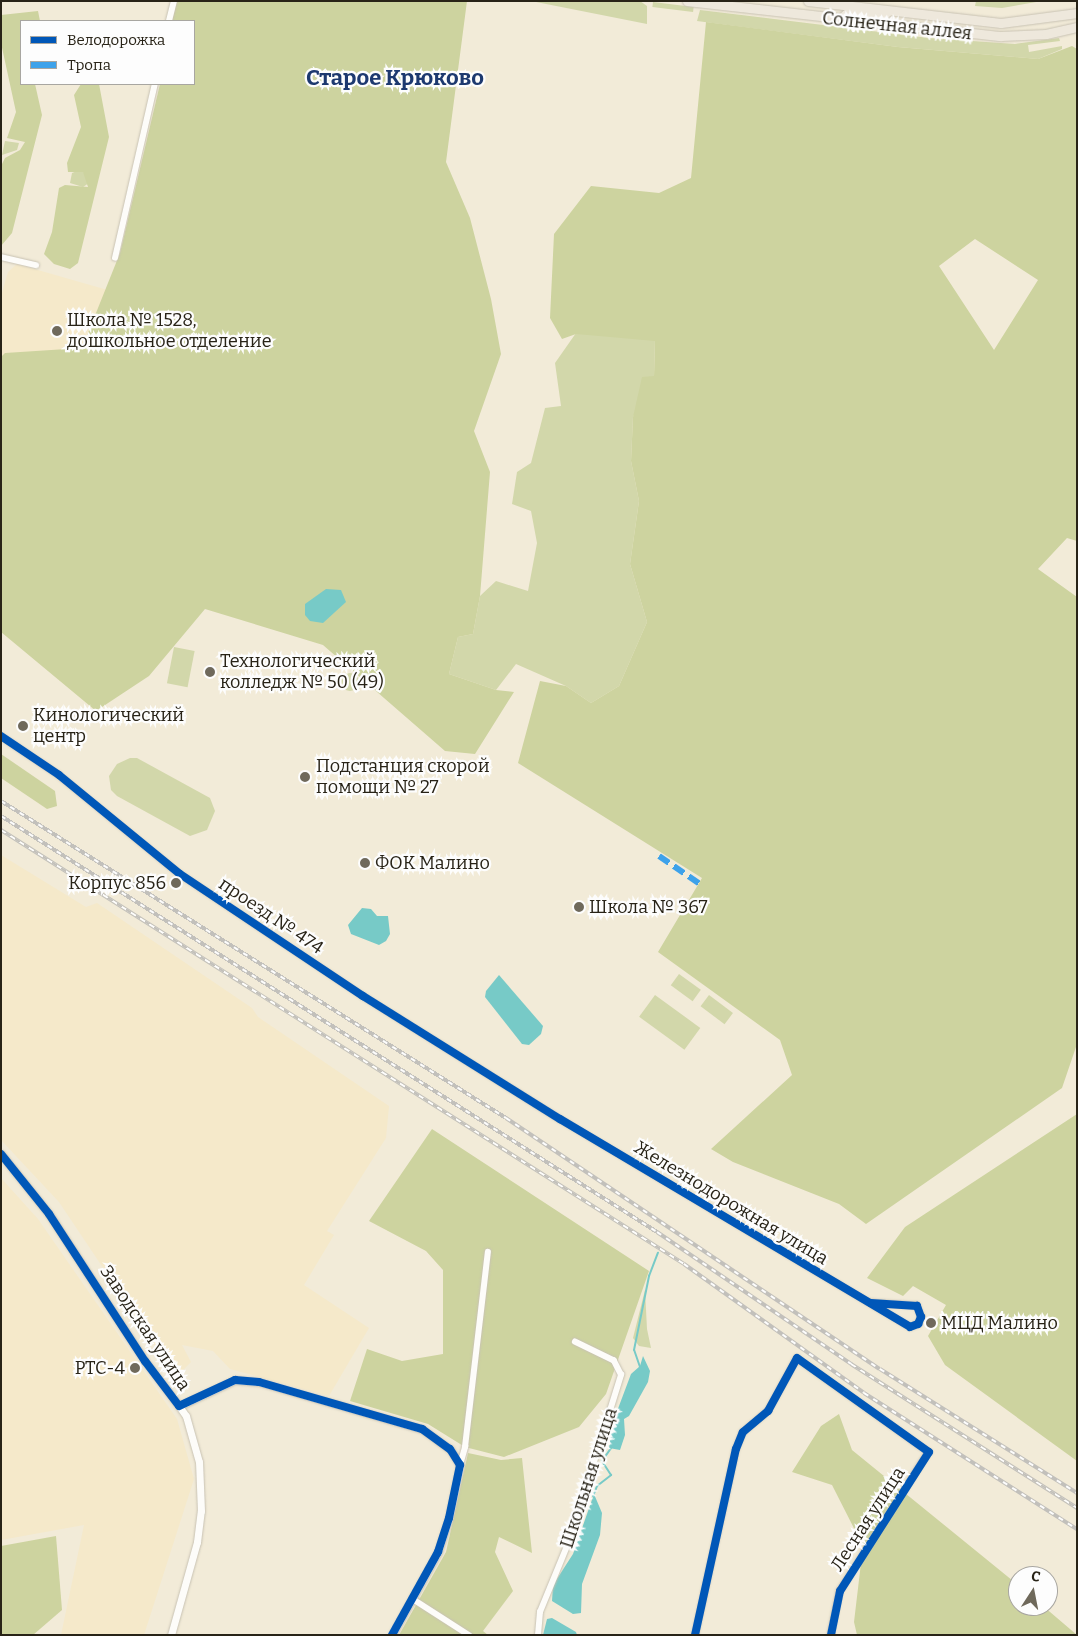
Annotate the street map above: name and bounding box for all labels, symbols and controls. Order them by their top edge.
street label: Солнечная аллея [821,7,973,45]
legend [20,20,195,85]
text: Велодорожка [67,31,165,49]
text: Тропа [67,56,111,74]
district label: Старое Крюково [306,65,484,91]
place label: Школа № 1528, дошкольное отделение [67,310,272,352]
marker: Школа № 1528, дошкольное отделение [51,325,63,337]
place label: Технологический колледж № 50 (49) [220,651,384,694]
marker: Технологический колледж № 50 (49) [204,666,216,678]
place label: Кинологический центр [33,705,184,748]
marker: Кинологический центр [17,720,29,732]
place label: Подстанция скорой помощи № 27 [316,756,490,799]
marker: Подстанция скорой помощи № 27 [298,770,312,784]
place label: ФОК Малино [375,852,490,874]
marker: ФОК Малино [359,857,371,869]
place label: Корпус 856 [68,872,166,894]
street label: проезд № 474 [215,873,327,959]
marker: Корпус 856 [170,877,182,889]
place label: Школа № 367 [589,896,708,918]
marker: Школа № 367 [573,901,585,913]
street label: Железнодорожная улица [630,1136,832,1270]
street label: Заводская улица [95,1261,195,1395]
place label: МЦД Малино [941,1312,1058,1334]
marker: МЦД Малино [925,1317,937,1329]
place label: РТС-4 [75,1357,125,1379]
marker: РТС-4 [129,1362,141,1374]
street label: Школьная улица [556,1405,622,1551]
street label: Лесная улица [826,1463,910,1575]
north arrow [1008,1566,1058,1616]
text: С [1030,1568,1042,1586]

